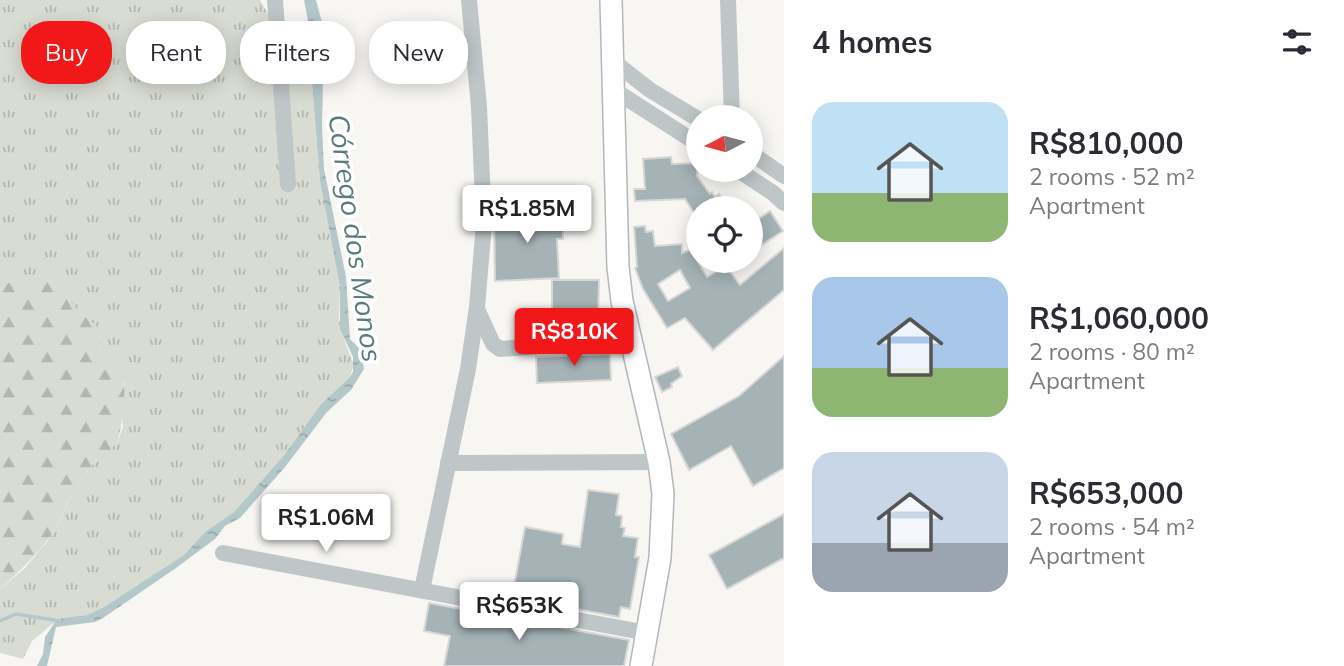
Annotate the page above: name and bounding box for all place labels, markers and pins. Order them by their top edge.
pin: R$1.85M [462,186,592,245]
pin: R$810K [517,308,631,368]
pin: R$1.06M [261,494,391,554]
pin: R$653K [462,582,576,642]

